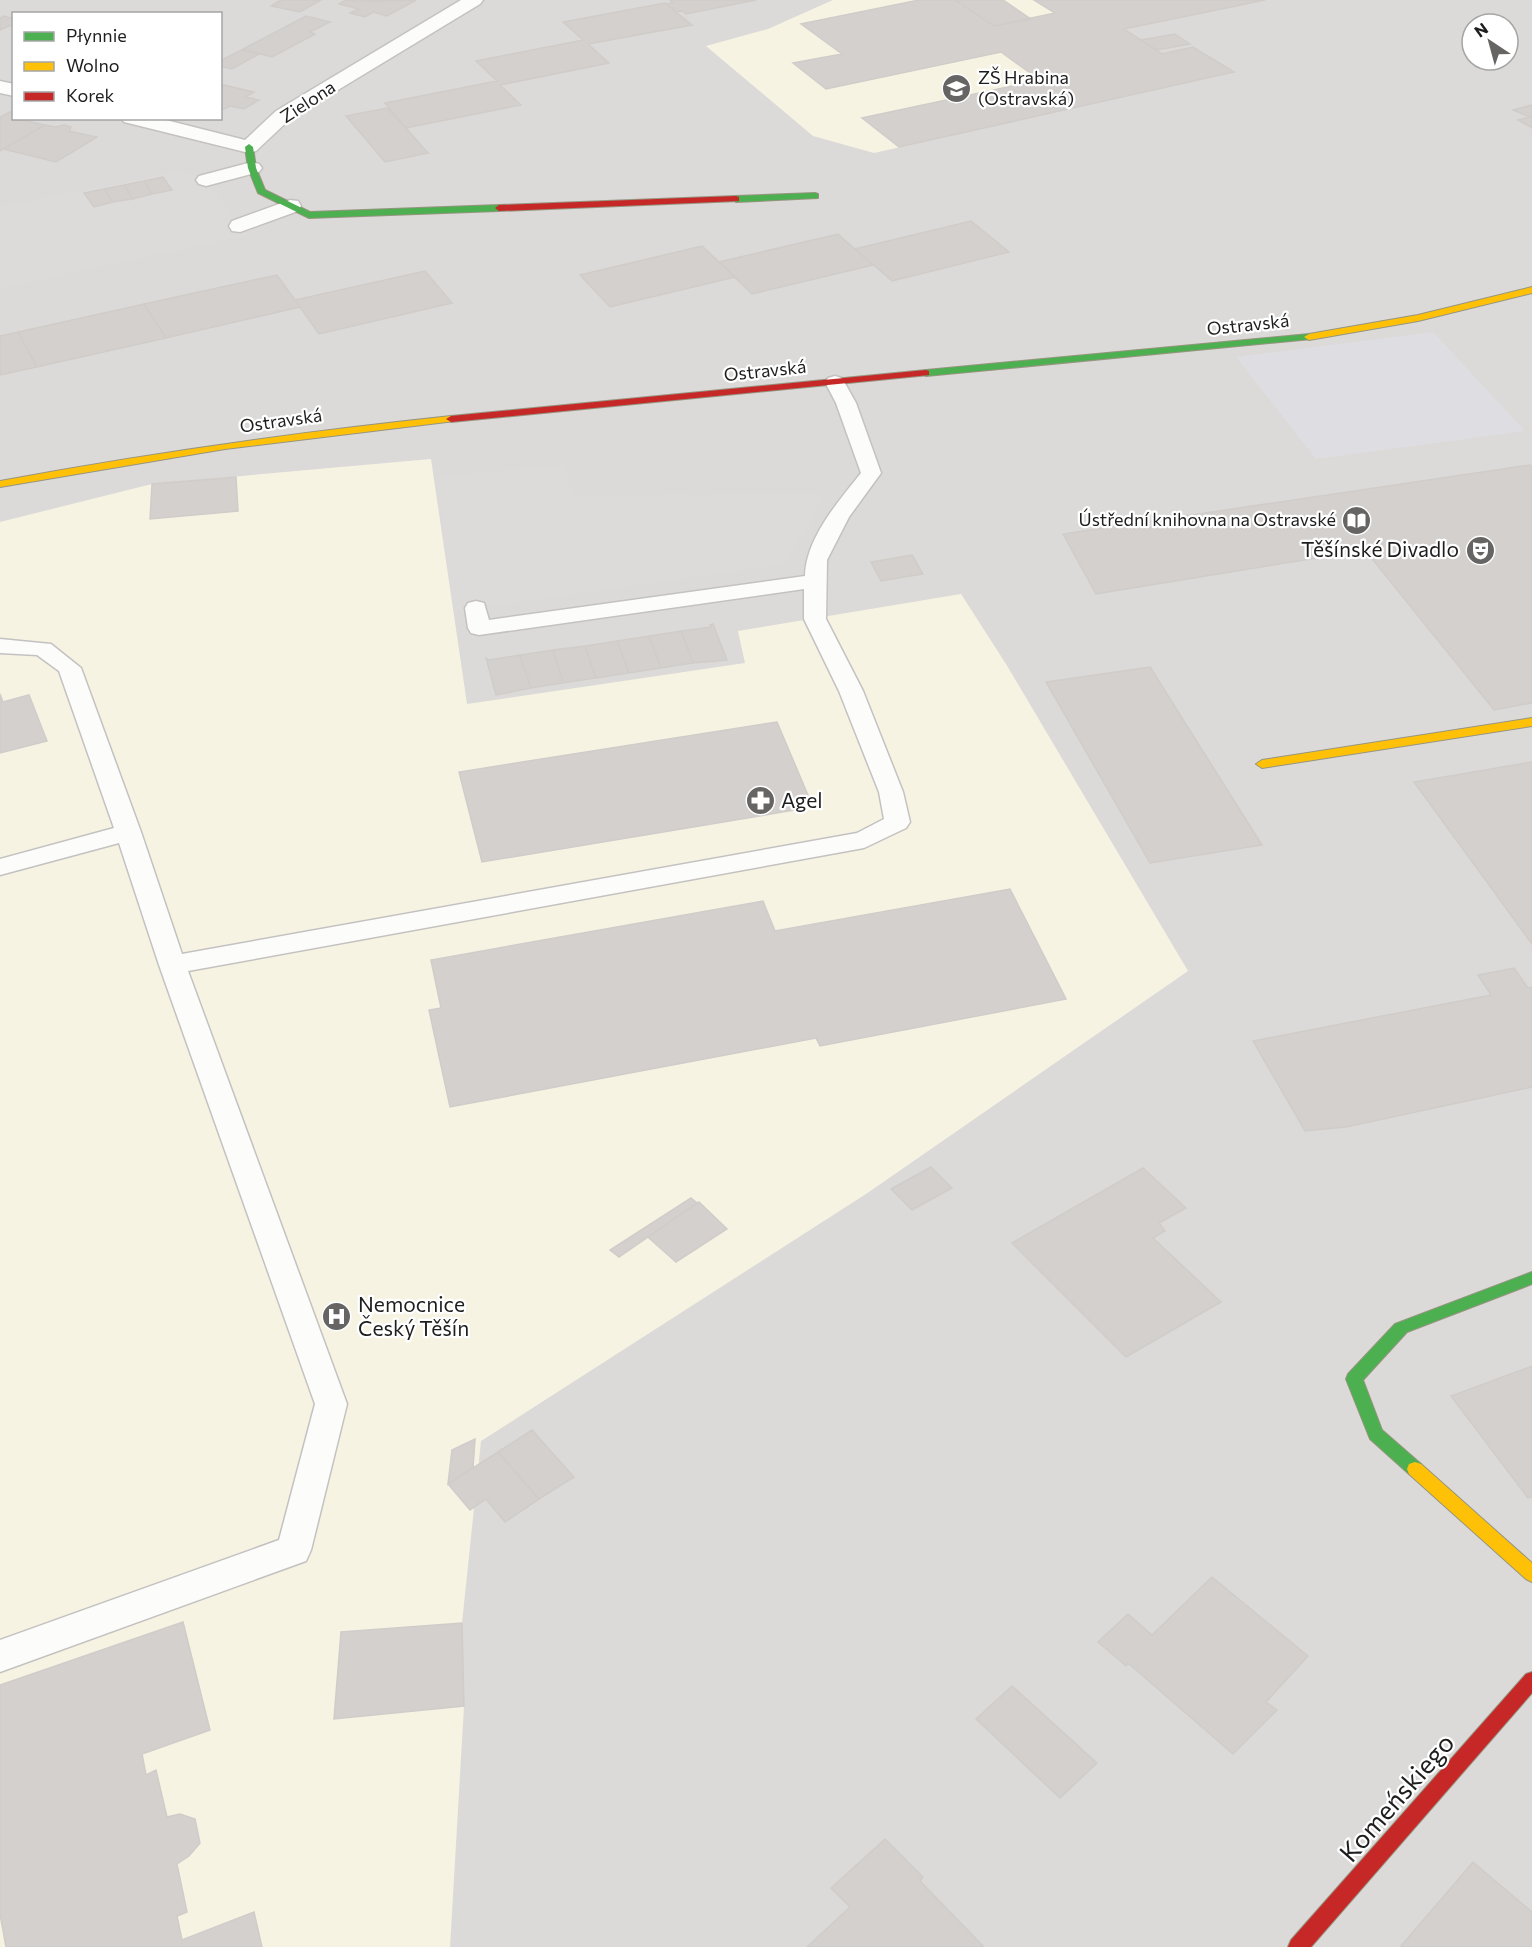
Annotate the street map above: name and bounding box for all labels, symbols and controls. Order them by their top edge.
legend [12,12,222,120]
north arrow [1460,12,1520,72]
text: N [1470,18,1491,41]
text: Płynnie [66,24,127,46]
text: Wolno [66,54,120,76]
place label: ZŠ Hrabina (Ostravská) [978,66,1074,109]
school or university icon: ZŠ Hrabina (Ostravská) [941,72,973,104]
street label: Zielona [276,75,339,127]
text: Korek [66,84,115,106]
street label: Ostravská [1206,309,1290,339]
street label: Ostravská [723,355,807,385]
street label: Ostravská [238,403,323,437]
library icon: Ústřední knihovna na Ostravské [1341,504,1373,536]
place label: Ústřední knihovna na Ostravské [1079,508,1336,530]
theatre icon: Těšínské Divadlo [1464,534,1496,566]
place label: Těšínské Divadlo [1301,536,1459,561]
pharmacy icon: Agel [744,785,776,817]
place label: Agel [781,787,823,812]
place label: Nemocnice Český Těšín [358,1291,469,1340]
hospital icon: Nemocnice Český Těšín [321,1301,353,1333]
street label: Komeńskiego [1332,1727,1460,1867]

